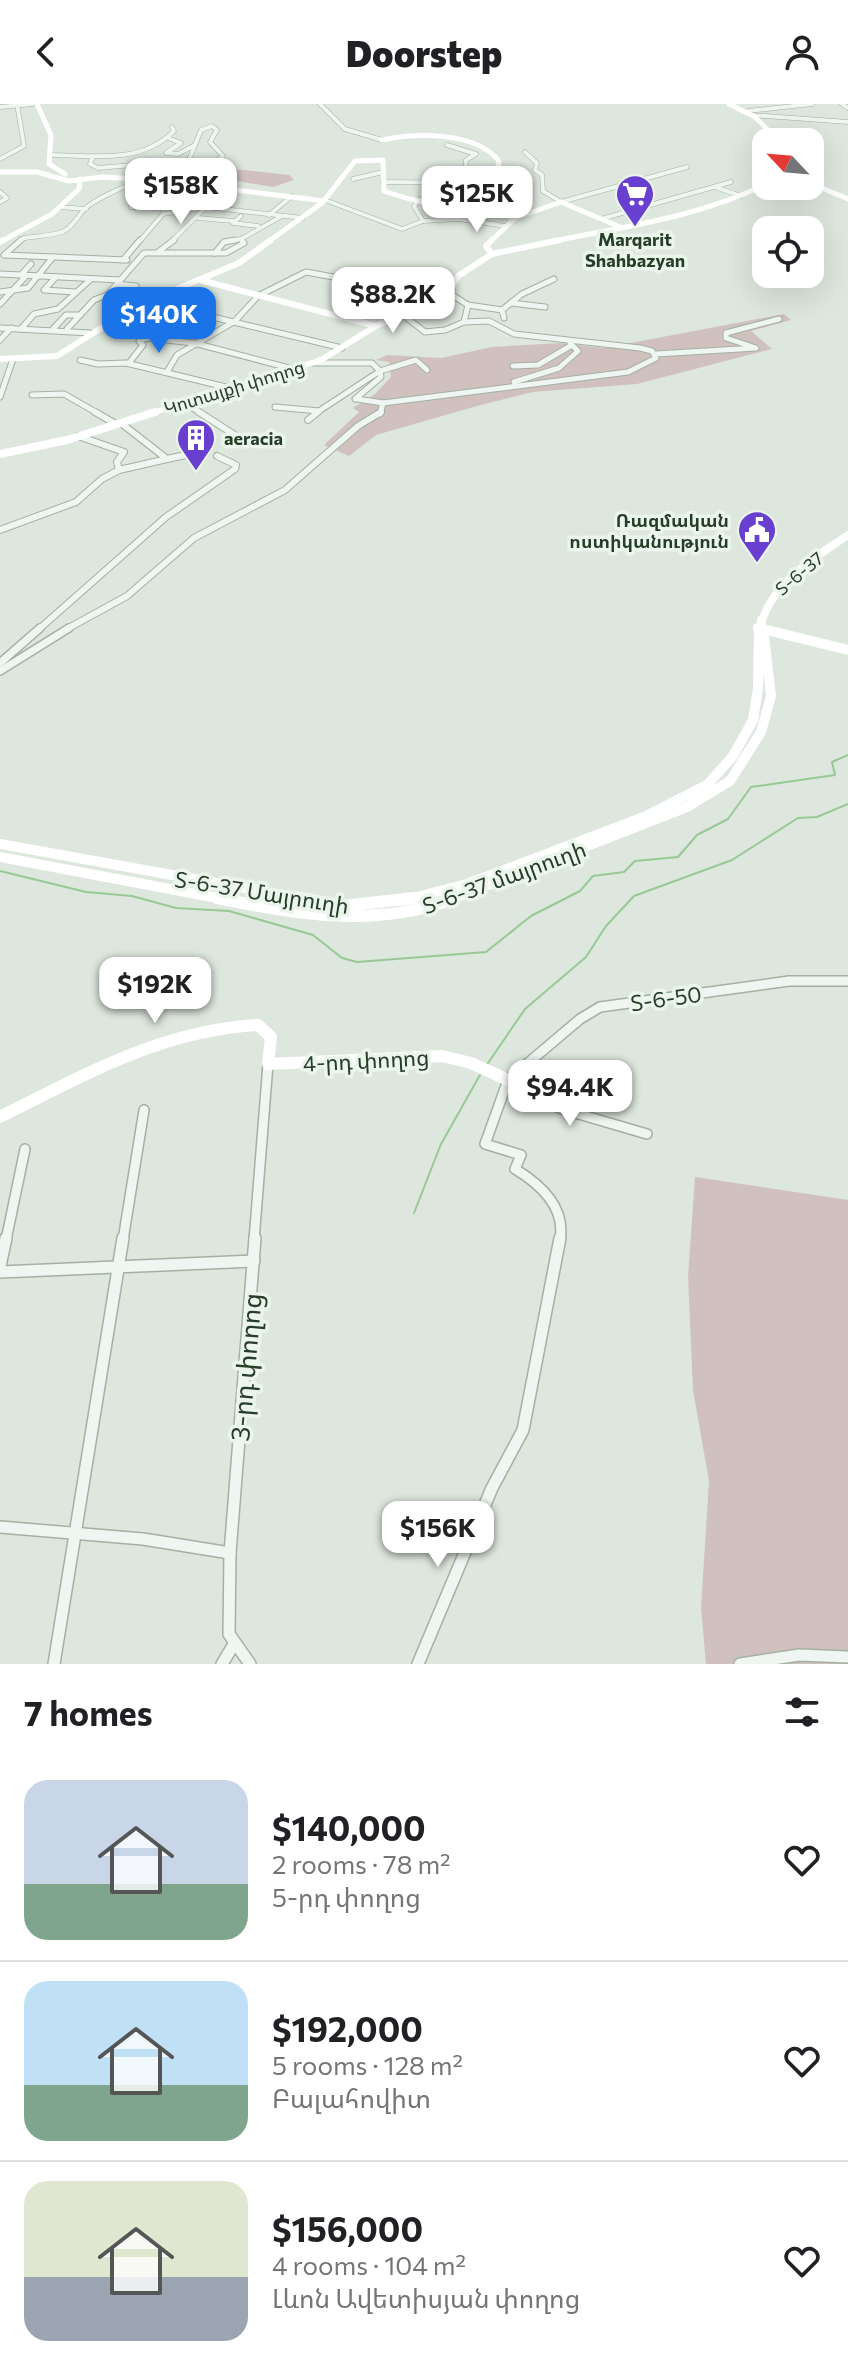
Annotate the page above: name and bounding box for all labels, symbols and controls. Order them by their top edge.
icon: back [24,30,68,74]
text: Doorstep [346,30,502,74]
icon: person [780,30,824,74]
north arrow [752,128,824,200]
map controls [752,128,824,288]
pin: $158K [125,158,237,226]
pin: $125K [421,166,533,234]
text: $158K [143,168,219,199]
supermarket icon: Marqarit Shahbazyan [614,173,656,228]
text: $125K [440,176,514,207]
button: locate [752,216,824,288]
place label: Marqarit Shahbazyan [585,228,685,271]
pin: $88.2K [328,267,458,335]
text: $88.2K [350,277,436,308]
pin: $140K [103,287,215,355]
text: $140K [120,297,198,328]
street label: Կոտայքի փողոց [161,355,307,419]
building icon: aeracia [175,417,217,472]
place label: aeracia [224,427,283,449]
place label: Ռազմական ոստիկանություն [569,509,729,552]
public building icon: Ռազմական ոստիկանություն [736,509,778,564]
street label: Տ-6-37 [770,547,828,599]
street label: Տ-6-37 մայրուղի [419,835,589,919]
street label: Տ-6-37 Մայրուղի [173,865,351,919]
pin: $192K [99,957,211,1025]
text: $192K [117,967,193,998]
street label: Տ-6-50 [629,980,703,1016]
street label: 4-րդ փողոց [302,1043,430,1077]
pin: $94.4K [505,1060,635,1128]
text: $94.4K [526,1070,614,1101]
street label: 3-րդ փողոց [223,1292,268,1443]
pin: $156K [382,1501,494,1569]
text: $156K [400,1511,476,1542]
icon: filters [780,1690,824,1734]
text: 7 homes [24,1691,153,1733]
text: $140,000 [272,1806,426,1848]
icon: home [88,1812,184,1908]
icon: heart [780,1838,824,1882]
text: 2 rooms · 78 m² [272,1848,451,1879]
text: 5-րդ փողոց [272,1881,421,1912]
text: $192,000 [272,2007,423,2049]
icon: home [88,2013,184,2109]
icon: heart [780,2039,824,2083]
text: 5 rooms · 128 m² [272,2049,463,2080]
text: Բալահովիտ [272,2082,431,2113]
text: $156,000 [272,2207,423,2249]
icon: home [88,2213,184,2309]
icon: heart [780,2239,824,2283]
text: 4 rooms · 104 m² [272,2249,466,2280]
text: Լևոն Ավետիսյան փողոց [272,2282,580,2313]

